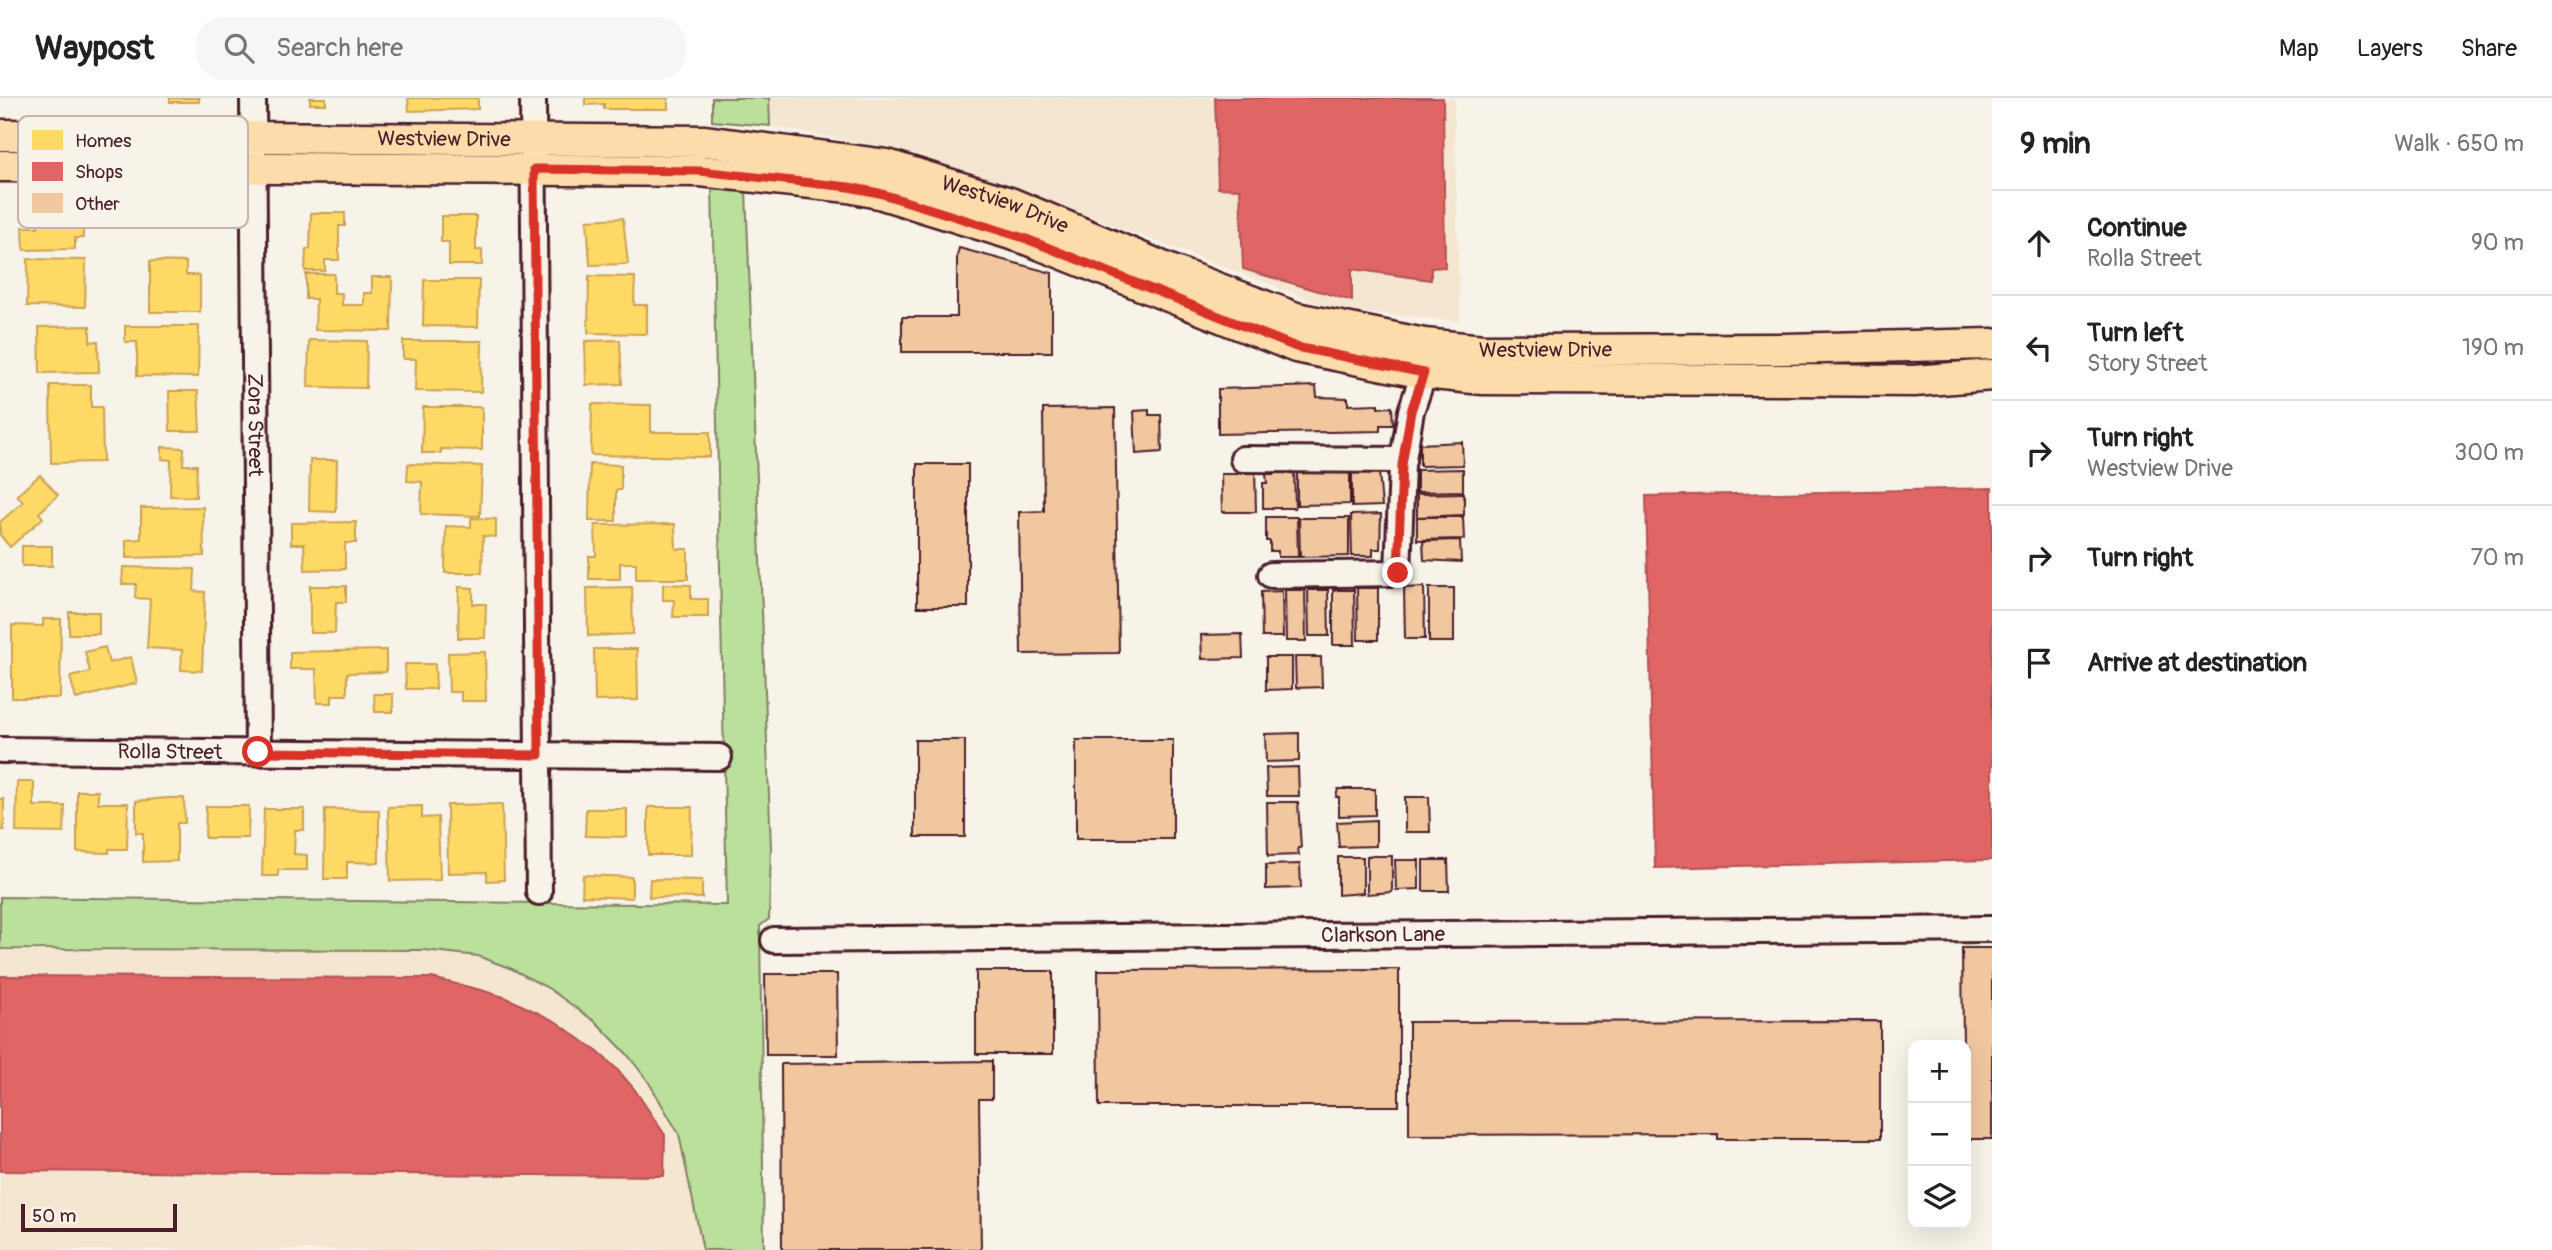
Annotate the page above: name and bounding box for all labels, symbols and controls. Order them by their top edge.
search box [196,17,686,80]
text: Waypost [35,28,154,69]
icon: search [220,29,258,67]
text: Search here [276,32,403,64]
text: Map [2279,34,2319,63]
text: Layers [2357,34,2423,63]
text: Share [2461,34,2517,63]
legend [18,116,248,228]
street label: Westview Drive [377,125,511,153]
text: 9 min [2020,125,2091,162]
text: Homes [75,129,132,153]
text: Walk · 650 m [2394,129,2524,158]
text: Shops [75,160,123,184]
street label: Westview Drive [938,170,1073,240]
text: Other [75,192,120,216]
text: Continue [2087,212,2187,244]
icon: ahead [2020,224,2058,262]
text: 90 m [2471,228,2524,257]
text: Rolla Street [2087,244,2202,273]
text: Turn left [2087,317,2183,349]
icon: left [2020,329,2058,367]
text: 190 m [2462,333,2524,362]
street label: Westview Drive [1479,337,1613,364]
text: Story Street [2087,349,2207,378]
street label: Zora Street [241,373,269,477]
text: Turn right [2087,422,2193,454]
icon: right [2020,434,2058,472]
text: 300 m [2454,438,2524,467]
text: Westview Drive [2087,454,2233,483]
icon: right [2020,539,2058,577]
text: Turn right [2087,542,2193,574]
text: 70 m [2471,543,2524,572]
route end [1382,557,1413,588]
icon: arrive [2020,644,2058,682]
text: Arrive at destination [2087,647,2307,679]
route start [242,736,273,767]
street label: Rolla Street [117,738,223,766]
street label: Clarkson Lane [1321,921,1446,949]
map controls [1908,1040,1971,1229]
button: + [1908,1040,1971,1103]
button: − [1908,1103,1971,1166]
button: layers [1908,1166,1971,1229]
scale bar [21,1201,177,1233]
text: 50 m [32,1204,76,1228]

